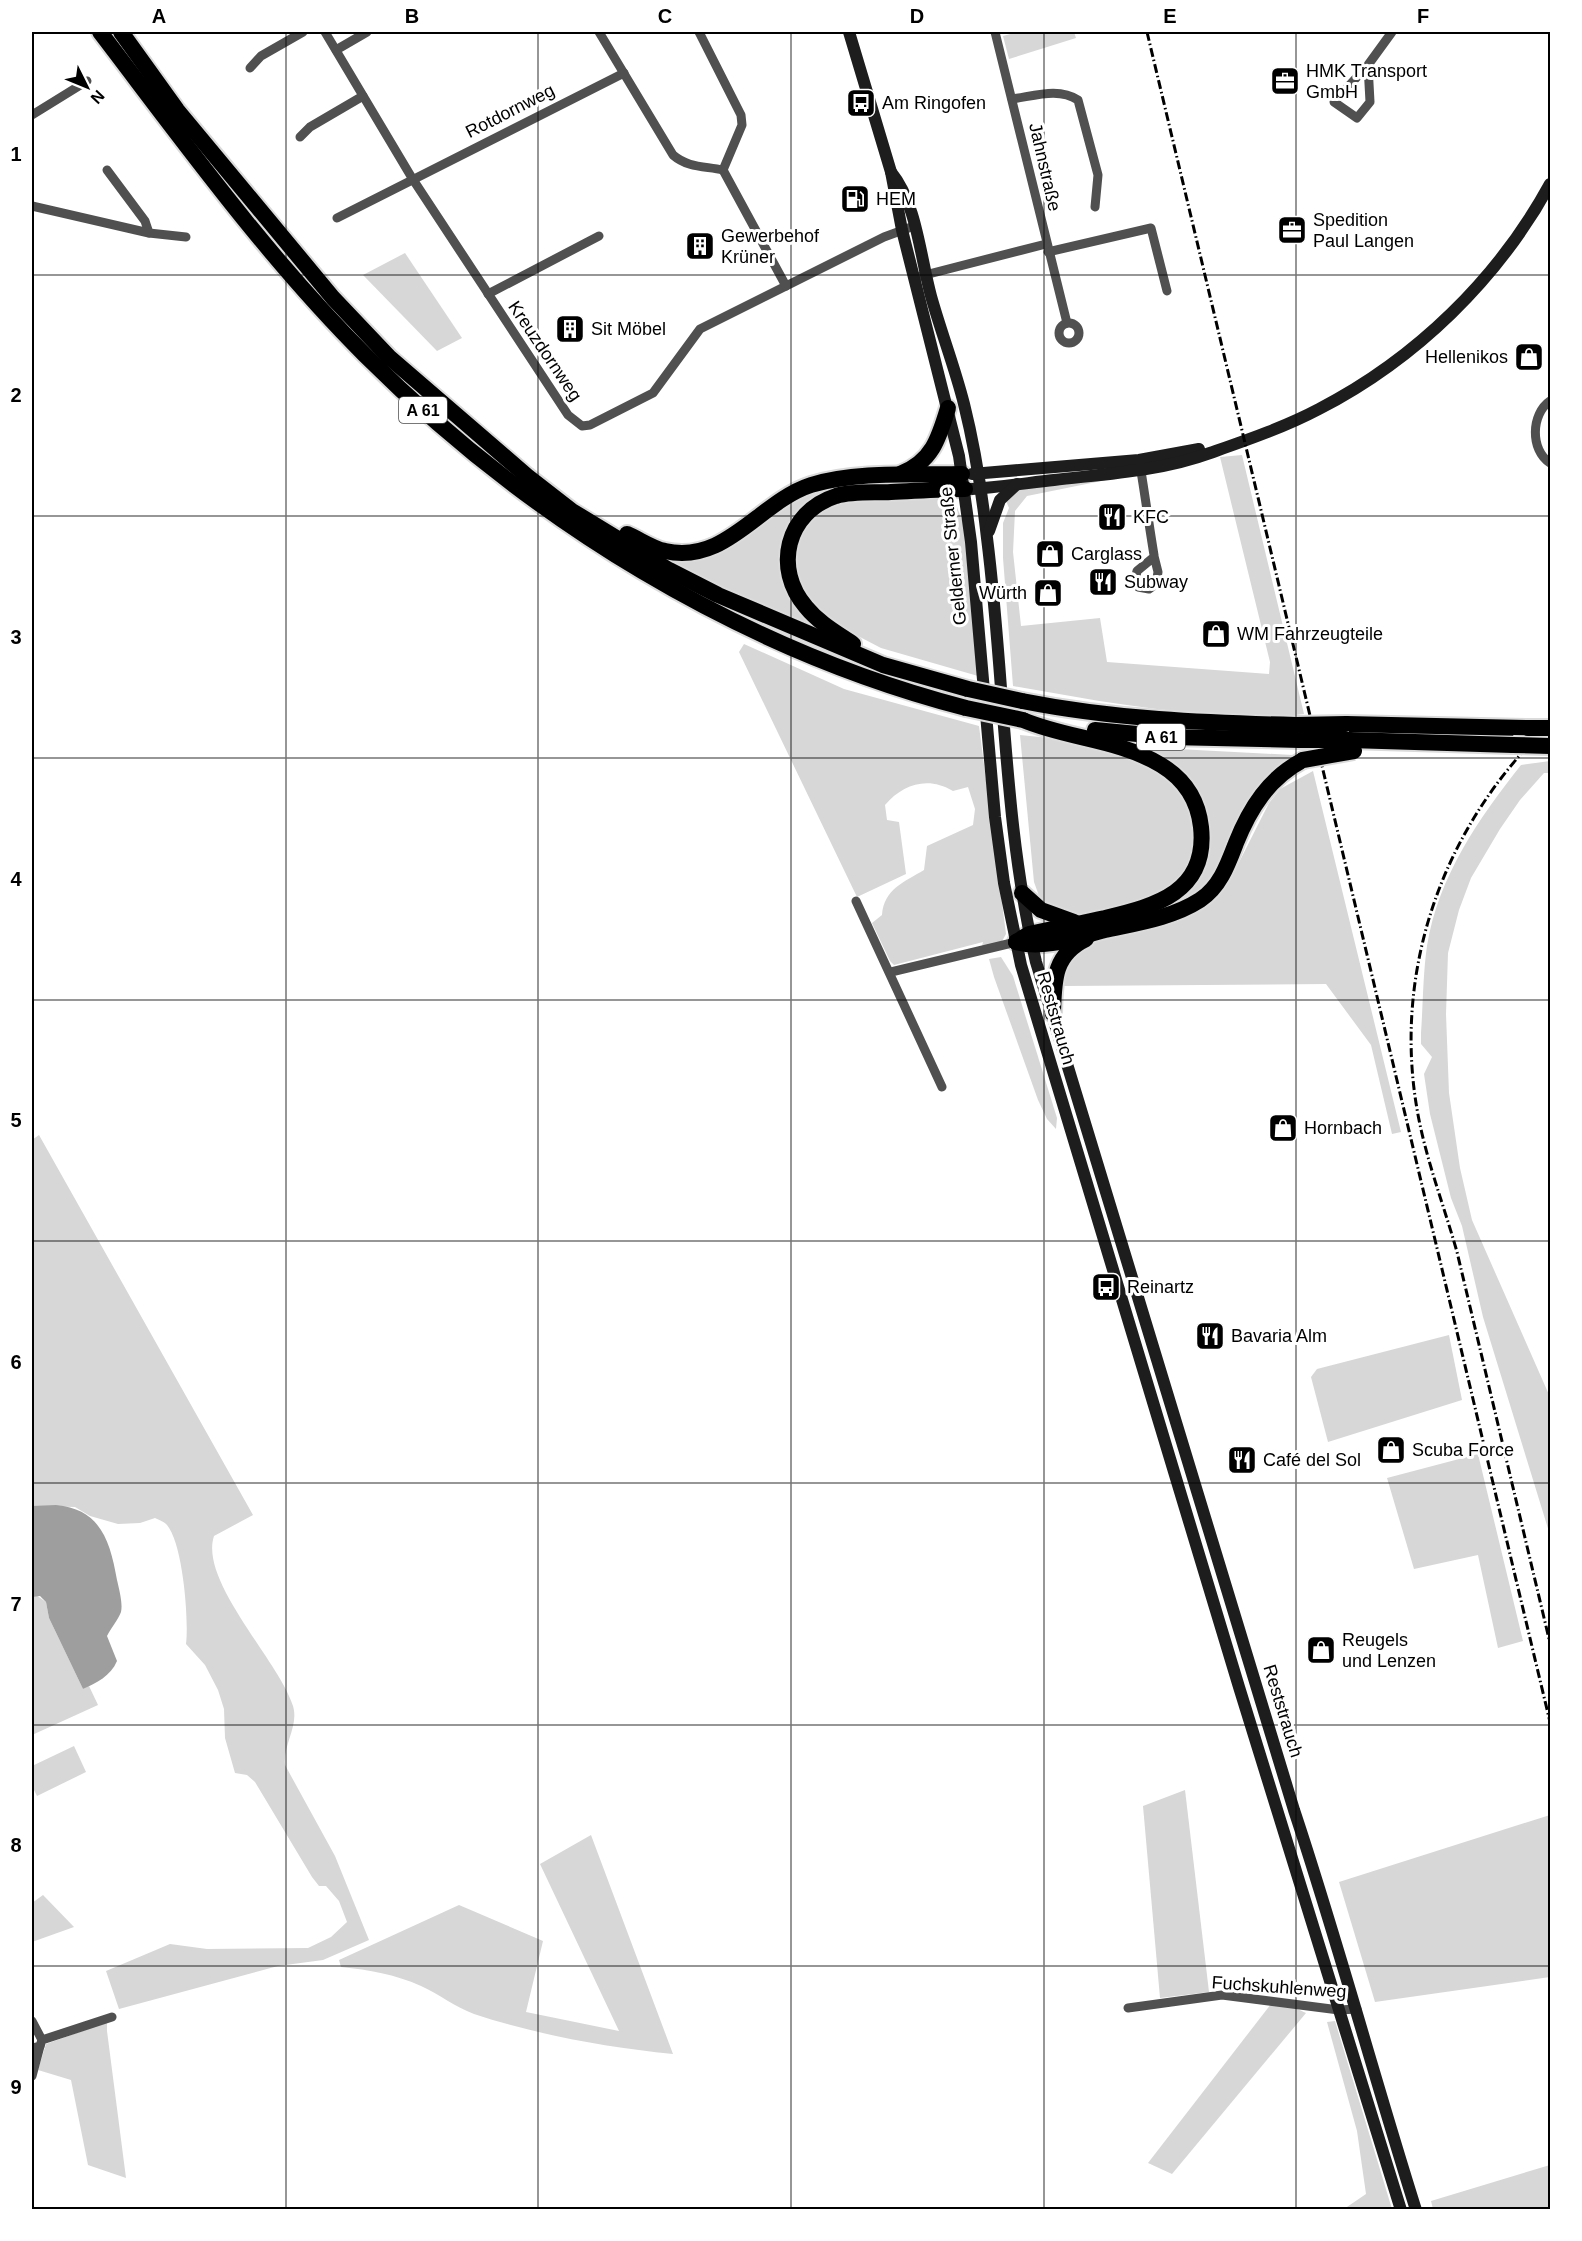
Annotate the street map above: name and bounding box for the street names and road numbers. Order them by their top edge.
street label: Rotdornweg [462,80,558,142]
street label: Jahnstraße [1025,121,1065,213]
street label: Kreuzdornweg [504,297,586,405]
road number: A 61 [399,397,447,423]
street label: Gelderner Straße [936,486,970,626]
road number: A 61 [1137,724,1185,750]
street label: Reststrauch [1033,969,1079,1067]
street label: Reststrauch [1259,1662,1307,1760]
street label: Fuchskuhlenweg [1211,1972,1347,2002]

